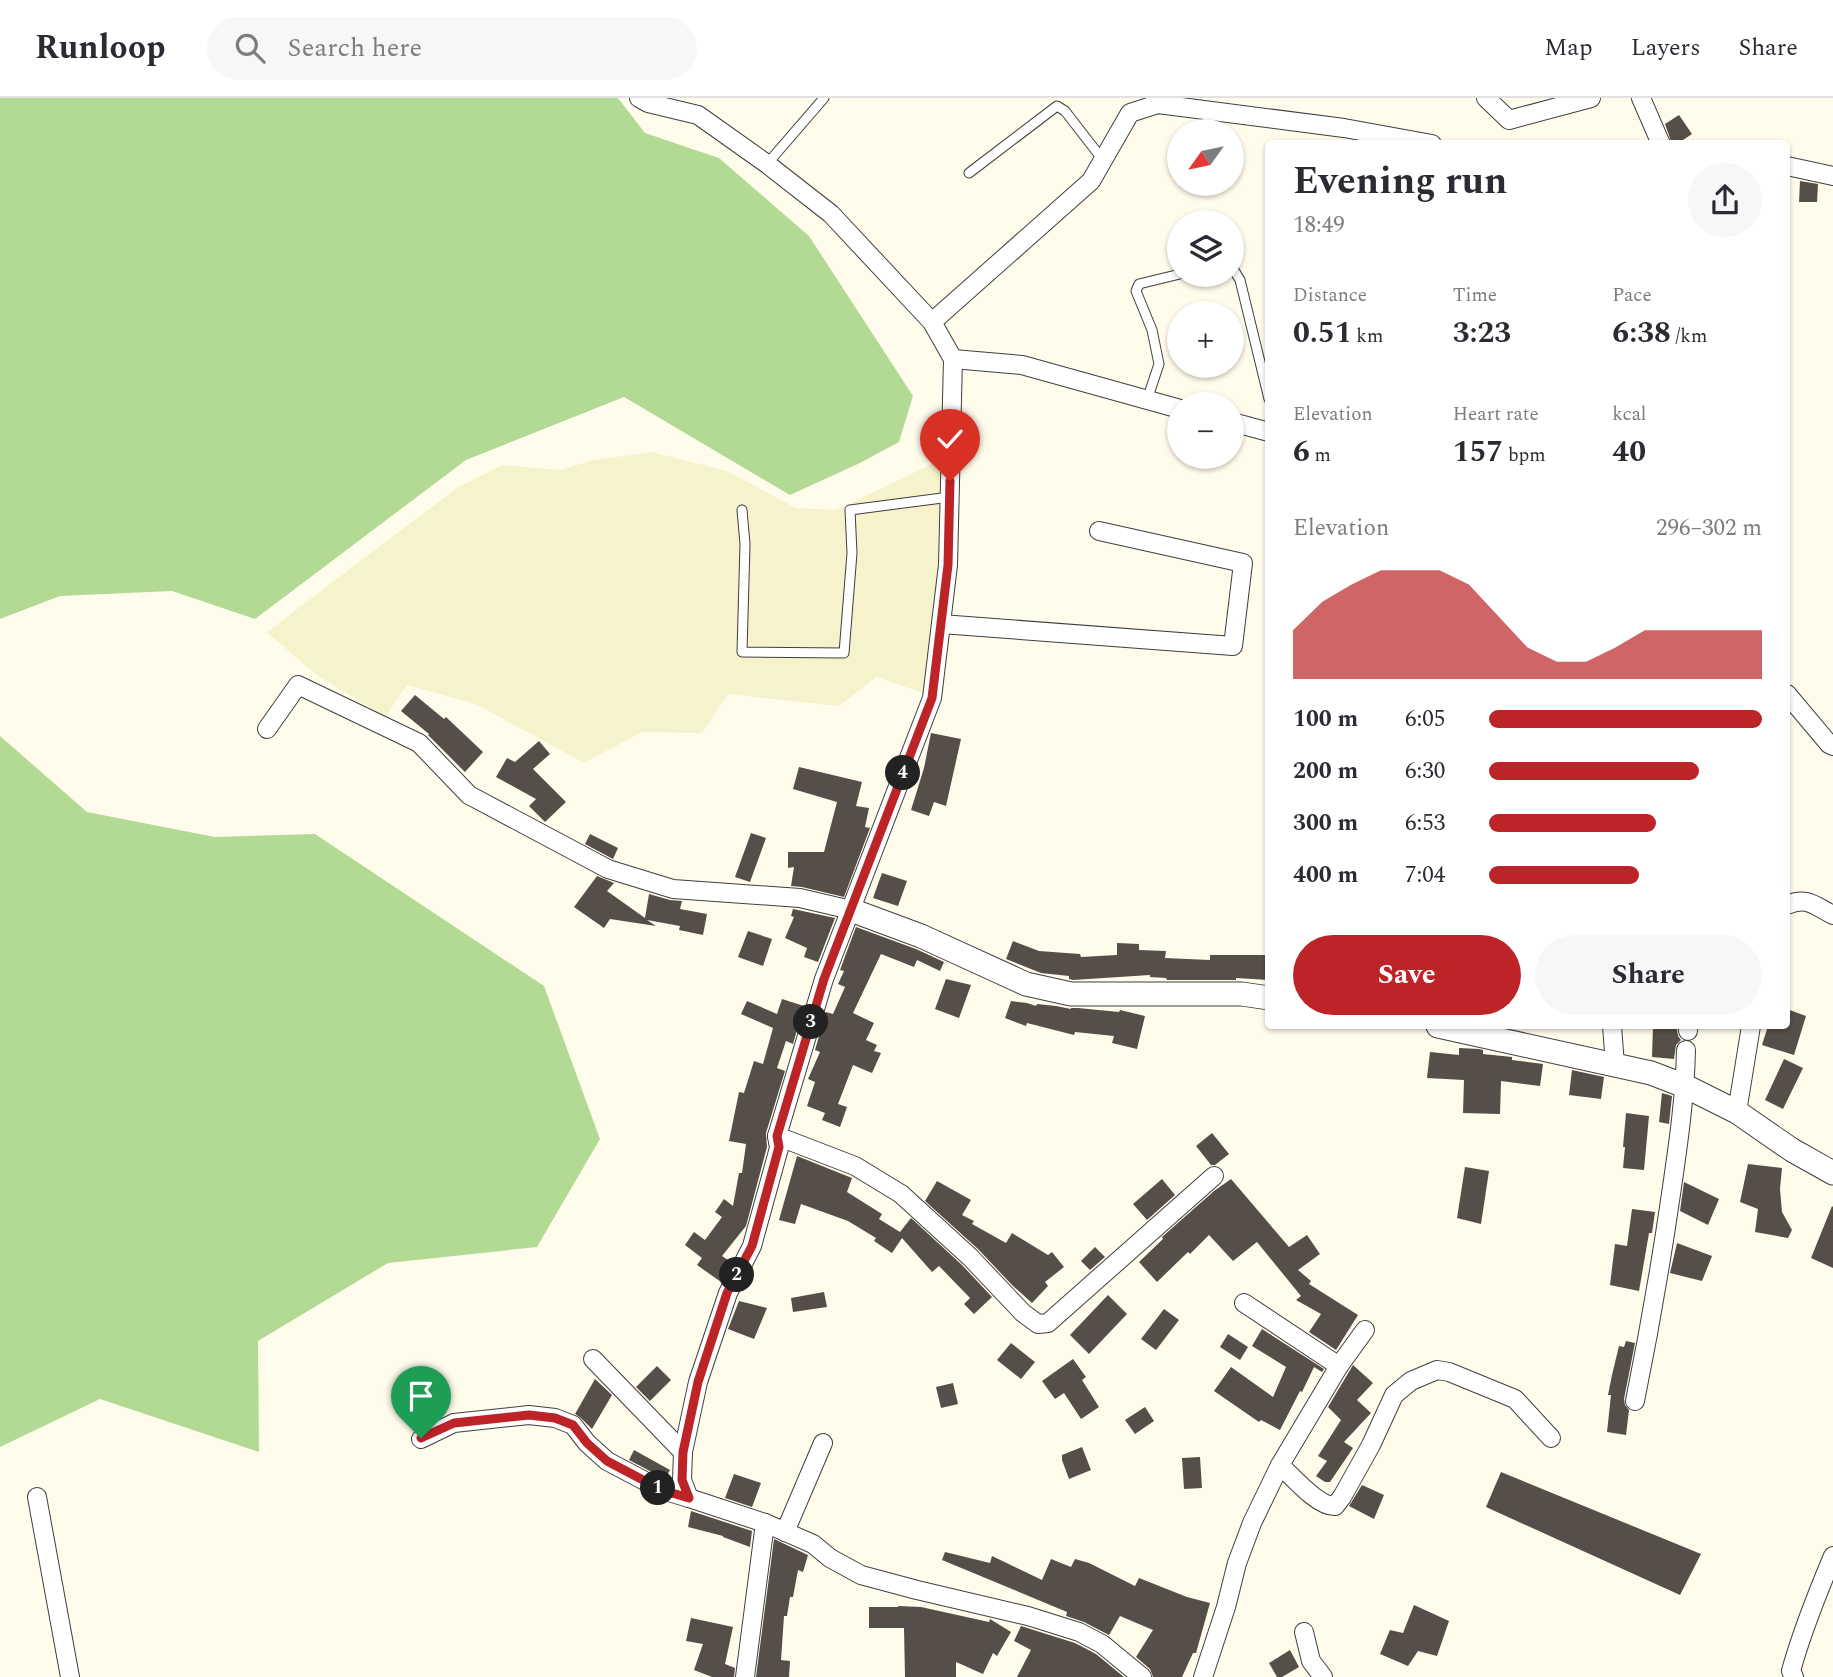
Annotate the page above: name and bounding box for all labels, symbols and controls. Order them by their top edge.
search box [207,17,697,80]
text: Runloop [35,23,165,73]
text: Search here [287,28,422,68]
icon: search [231,29,269,67]
text: Map [1544,30,1593,66]
text: Layers [1631,30,1701,66]
text: Share [1739,30,1798,66]
north arrow [1167,119,1244,196]
map controls [1167,119,1244,469]
text: Evening run [1293,153,1507,211]
button: share [1688,163,1762,237]
text: 18:49 [1293,208,1345,243]
button: layers [1167,210,1244,287]
text: Distance [1293,281,1367,310]
text: Time [1453,281,1497,310]
text: Pace [1612,281,1652,310]
button: + [1167,301,1244,378]
text: 0.51 [1293,310,1352,356]
text: 3:23 [1453,310,1511,356]
text: 6:38 [1612,310,1671,356]
text: km [1352,322,1383,351]
text: /km [1671,322,1707,351]
button: − [1167,392,1244,469]
text: Elevation [1293,400,1373,429]
text: Heart rate [1453,400,1539,429]
text: kcal [1612,400,1646,429]
pin [920,409,980,481]
icon: check [931,420,969,458]
text: 6 [1293,429,1310,475]
text: 157 [1453,429,1503,475]
text: 40 [1612,429,1646,475]
text: m [1310,441,1331,470]
text: bpm [1503,441,1546,470]
text: Elevation [1293,511,1389,546]
text: 296–302 m [1656,511,1762,546]
text: 100 m [1293,702,1358,737]
text: 6:05 [1405,702,1445,737]
text: 200 m [1293,754,1358,789]
text: 6:30 [1405,754,1445,789]
pin: 4 [886,756,920,790]
text: 4 [897,758,908,787]
text: 300 m [1293,806,1358,841]
text: 6:53 [1405,806,1445,841]
text: 400 m [1293,858,1358,893]
text: 7:04 [1405,858,1445,893]
button: Save [1293,935,1521,1015]
button: Share [1535,935,1762,1015]
pin: 3 [794,1004,828,1040]
text: 3 [805,1007,816,1036]
pin: 2 [720,1258,754,1292]
text: 2 [731,1260,742,1289]
pin [391,1366,451,1438]
icon: arrive [402,1377,440,1415]
pin: 1 [640,1470,676,1506]
text: 1 [652,1473,663,1502]

